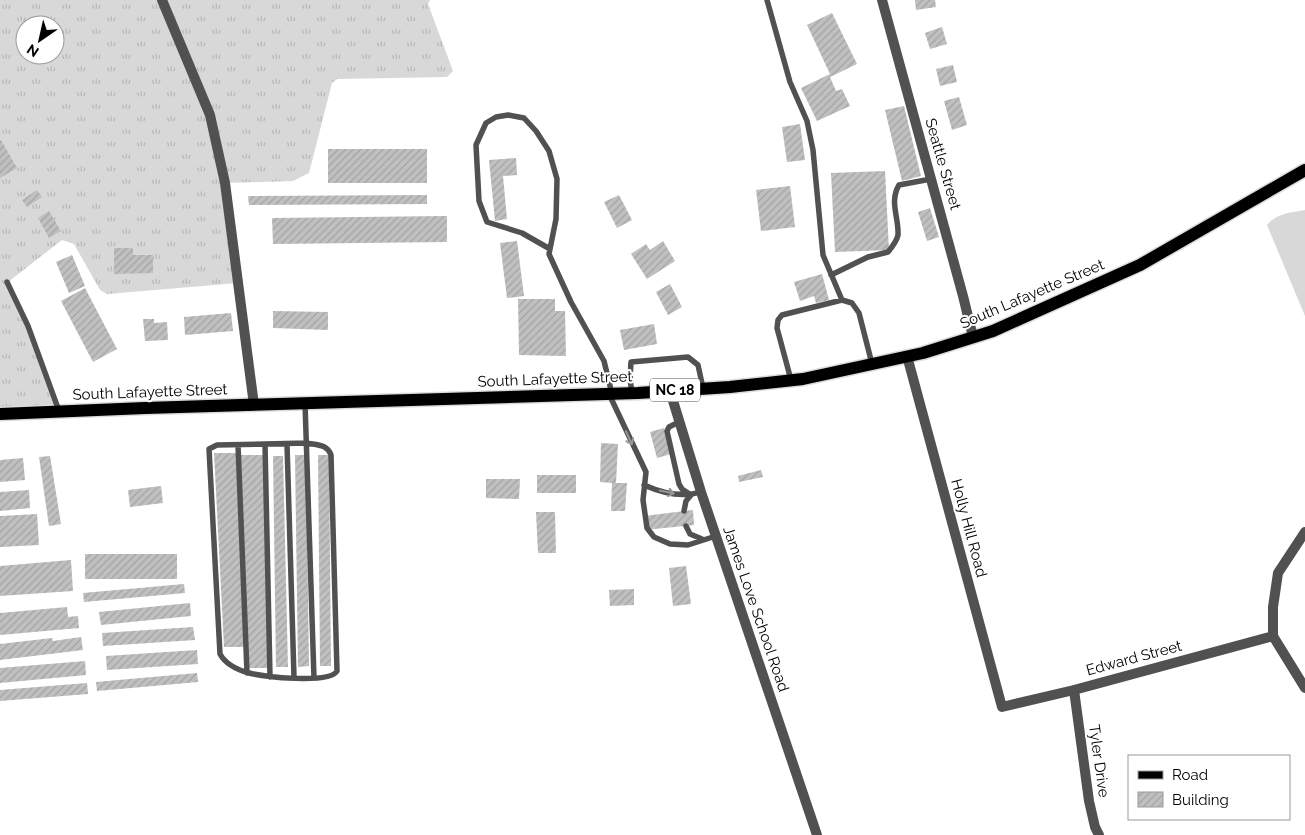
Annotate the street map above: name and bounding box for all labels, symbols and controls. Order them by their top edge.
north arrow [15,15,65,65]
text: N [24,41,42,60]
street label: Seattle Street [921,116,965,212]
street label: South Lafayette Street [957,255,1107,333]
street label: South Lafayette Street [477,367,633,391]
road number: NC 18 [650,378,700,402]
street label: South Lafayette Street [72,380,228,404]
one-way arrow [625,430,635,445]
street label: Holly Hill Road [947,477,991,579]
one-way arrow [659,488,675,497]
street label: James Love School Road [719,524,793,694]
street label: Edward Street [1084,637,1184,679]
street label: Tyler Drive [1085,723,1113,799]
legend [1128,755,1290,820]
text: Road [1172,766,1208,784]
text: Building [1172,791,1229,809]

